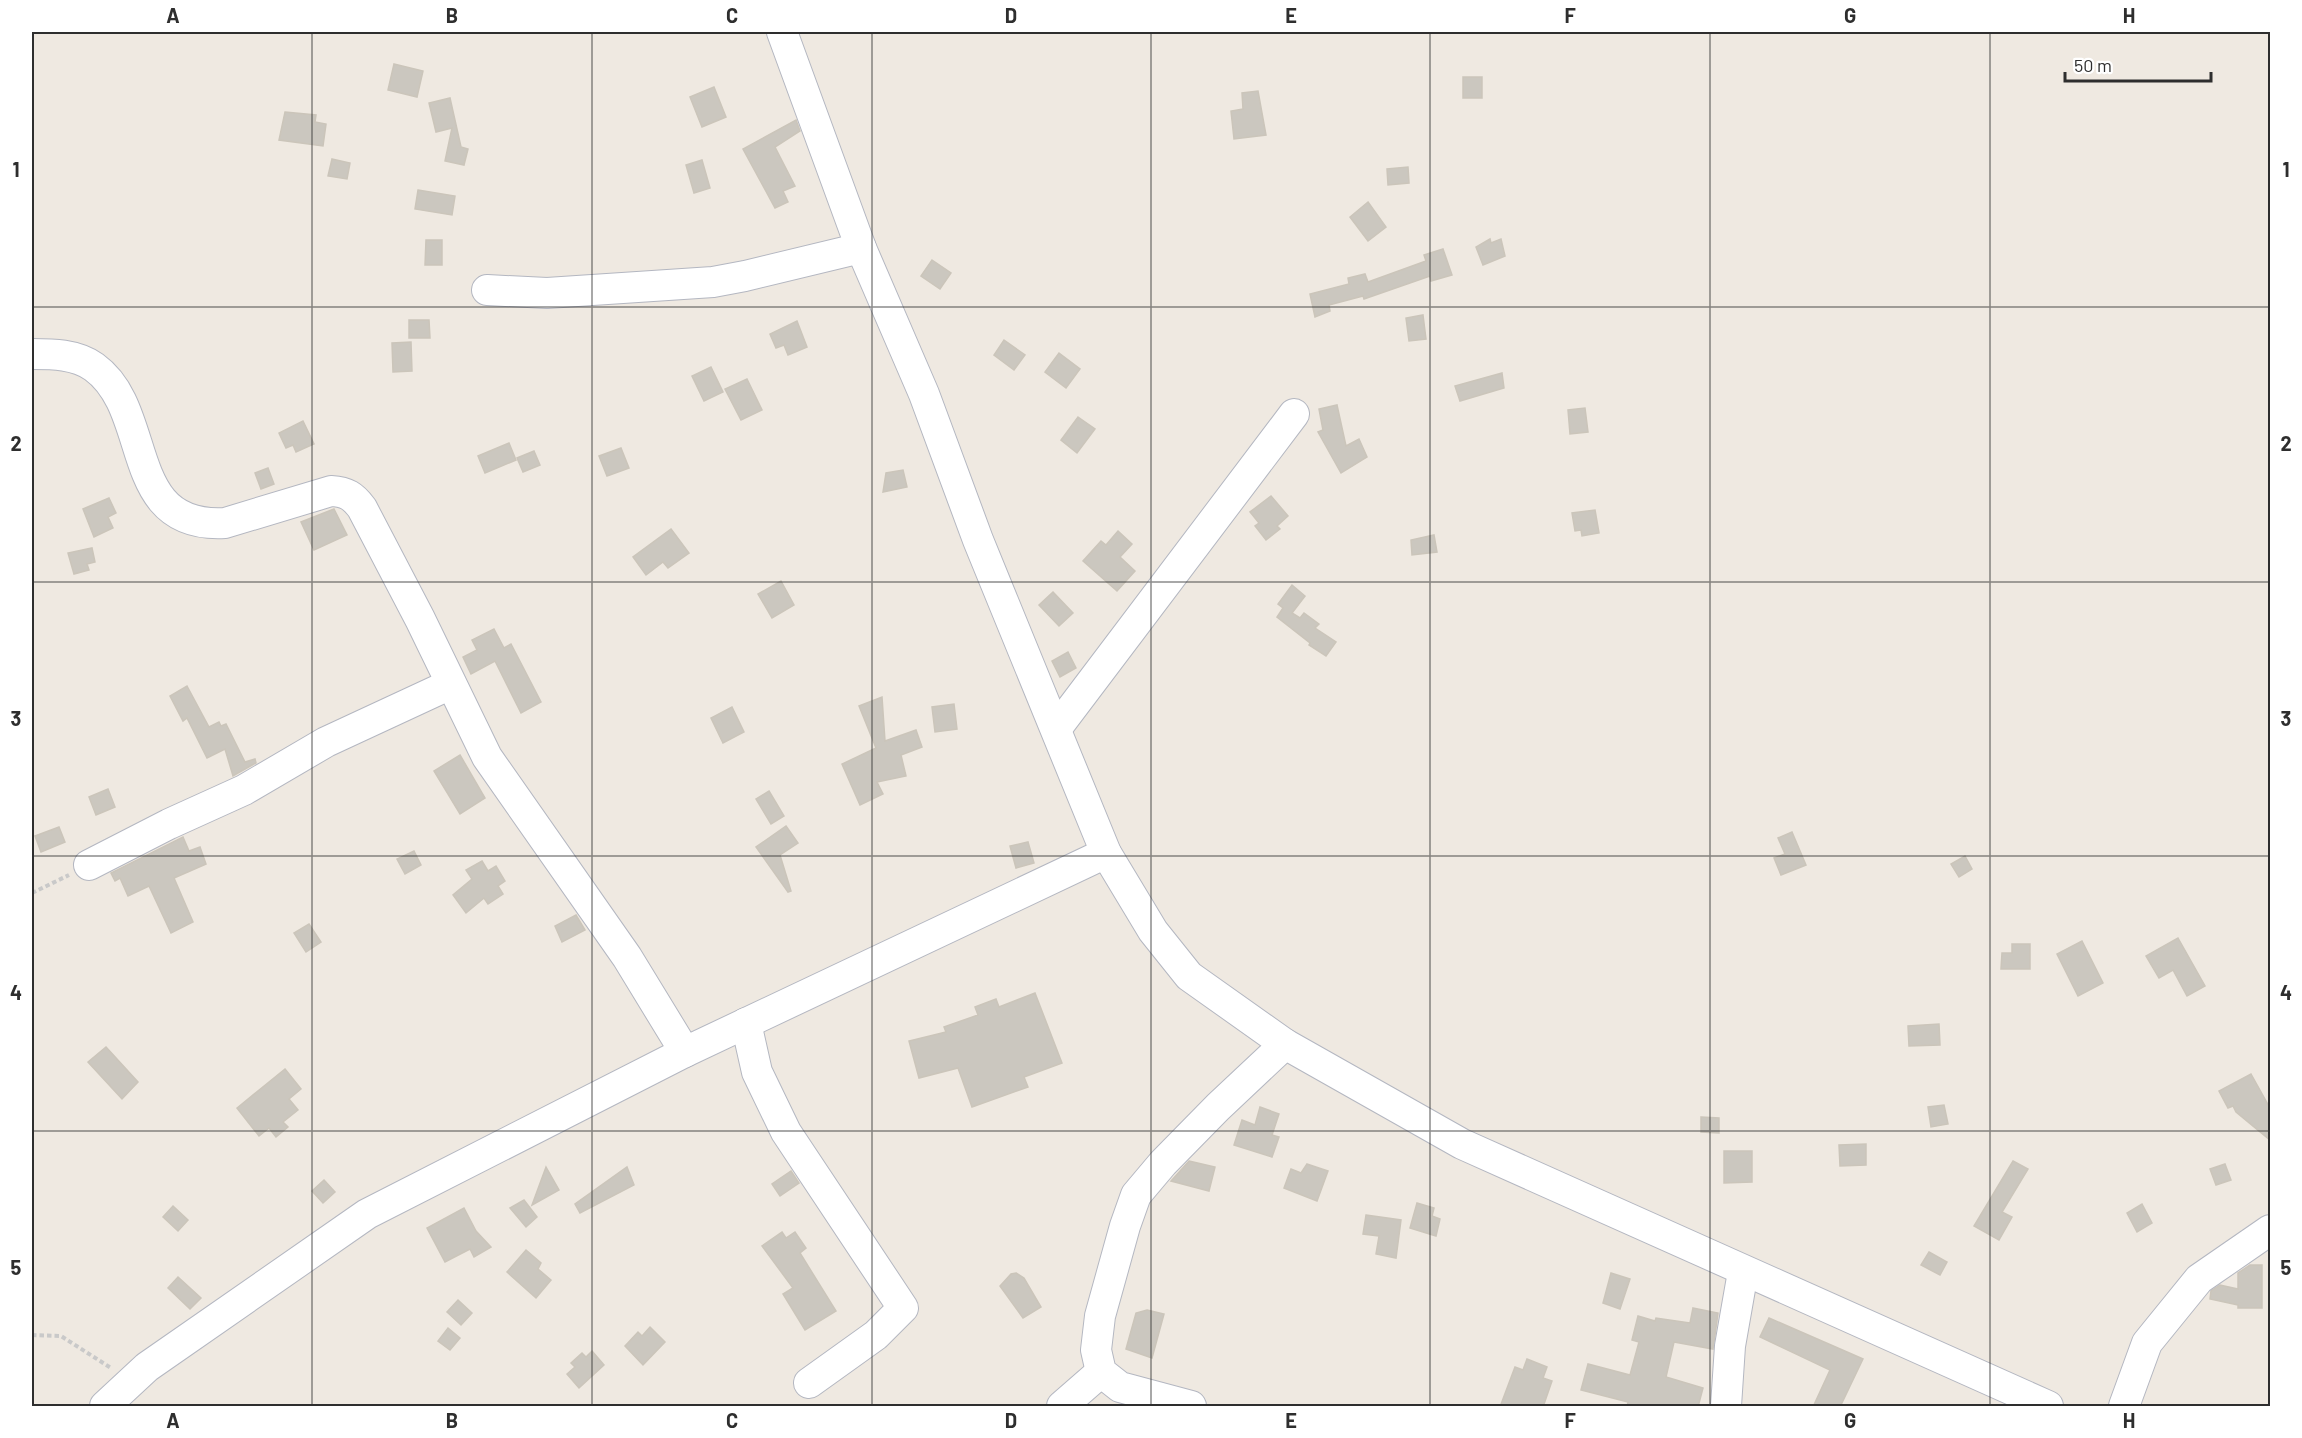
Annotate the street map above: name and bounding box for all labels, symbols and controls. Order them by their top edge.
text: A [166,3,180,27]
text: B [446,3,458,27]
text: C [726,3,738,27]
text: D [1005,3,1017,27]
text: E [1285,3,1297,27]
text: F [1564,3,1576,27]
text: G [1844,3,1856,27]
text: H [2123,3,2135,27]
scale bar [2065,45,2210,83]
text: 50 m [2074,54,2112,76]
text: 1 [12,157,20,181]
text: 1 [2282,157,2290,181]
text: 2 [10,431,22,455]
text: 2 [2280,431,2292,455]
text: 3 [11,706,21,730]
text: 3 [2281,706,2291,730]
text: 4 [10,980,22,1004]
text: 4 [2280,980,2292,1004]
text: 5 [11,1255,22,1279]
text: 5 [2281,1255,2292,1279]
text: A [166,1408,180,1432]
text: B [446,1408,458,1432]
text: C [726,1408,738,1432]
text: D [1005,1408,1017,1432]
text: E [1285,1408,1297,1432]
text: F [1564,1408,1576,1432]
text: G [1844,1408,1856,1432]
text: H [2123,1408,2135,1432]

